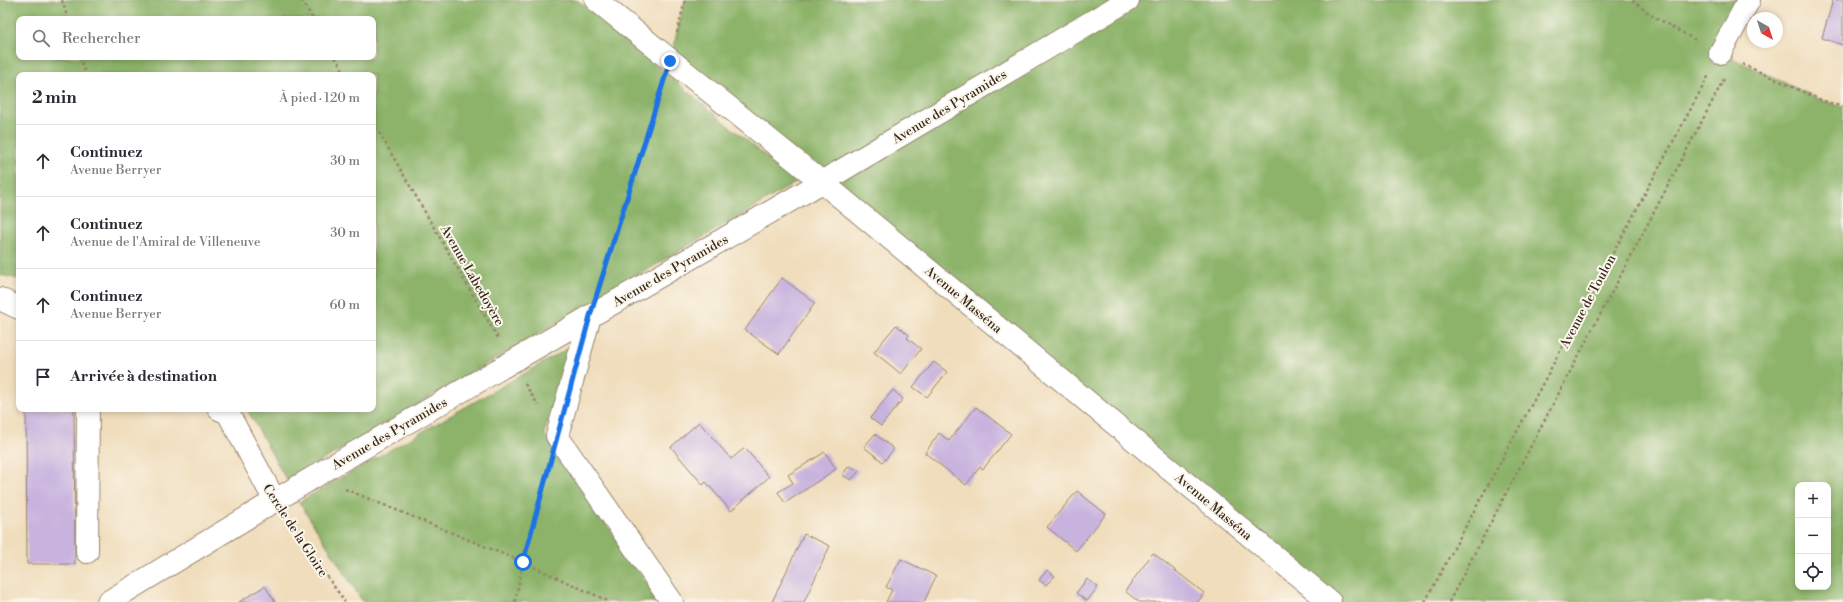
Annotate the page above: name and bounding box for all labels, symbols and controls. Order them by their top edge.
north arrow [1747,12,1783,48]
search box [16,16,376,60]
icon: search [30,27,52,49]
text: Rechercher [62,29,141,48]
route end [661,52,679,70]
street label: Avenue des Pyramides [889,66,1010,148]
text: 2 min [32,87,77,109]
text: À pied · 120 m [279,90,360,106]
text: Continuez [70,143,142,162]
icon: ahead [32,150,54,172]
text: 30 m [330,153,360,169]
text: Avenue Berryer [70,162,161,178]
text: Continuez [70,215,142,234]
street label: Avenue Labedoyère [436,221,508,329]
icon: ahead [32,222,54,244]
text: 30 m [330,225,360,241]
street label: Avenue des Pyramides [609,231,731,311]
text: Avenue de l'Amiral de Villeneuve [70,234,260,250]
street label: Avenue de Toulon [1556,252,1619,352]
street label: Avenue Masséna [921,262,1006,337]
text: Continuez [70,287,142,306]
icon: ahead [32,294,54,316]
text: 60 m [329,297,360,313]
text: Avenue Berryer [70,306,161,322]
icon: arrive [32,366,54,388]
text: Arrivée à destination [70,367,217,386]
street label: Avenue des Pyramides [328,394,450,474]
street label: Avenue Masséna [1171,469,1256,544]
street label: Cercle de la Gloire [259,481,331,580]
map controls [1795,482,1831,590]
button: + [1795,482,1831,518]
button: − [1795,518,1831,554]
route start [514,553,532,571]
button: locate [1795,554,1831,590]

